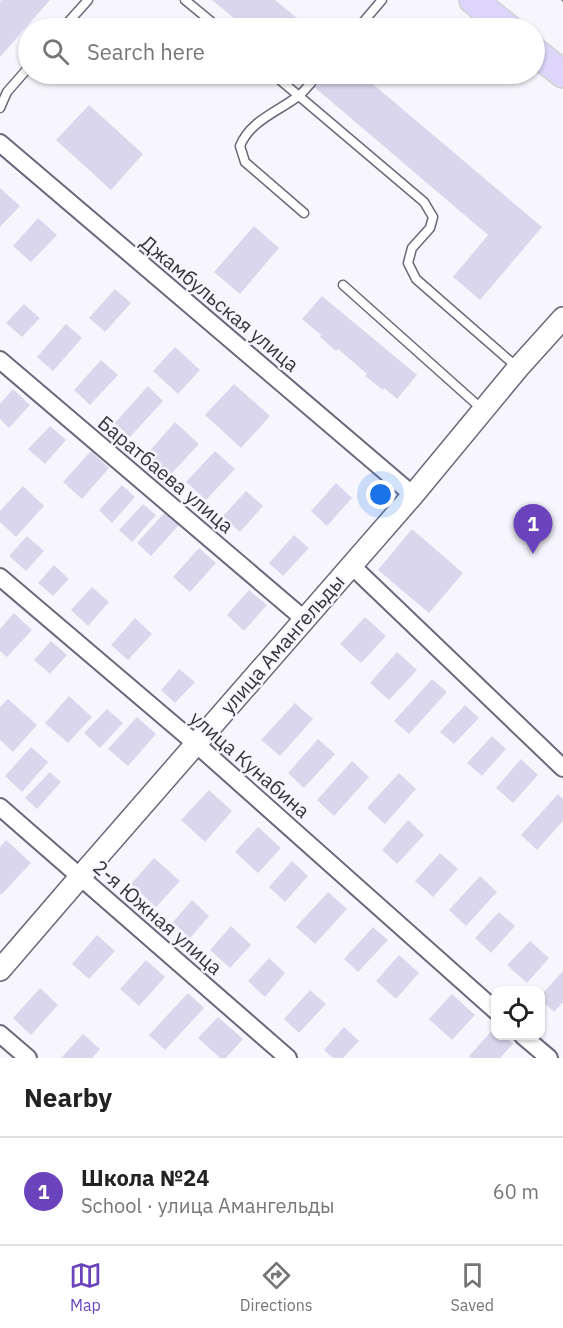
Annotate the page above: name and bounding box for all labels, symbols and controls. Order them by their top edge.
search box [18,18,545,84]
icon: search [39,35,72,68]
text: Search here [87,37,205,66]
street label: Джамбульская улица [135,229,305,378]
street label: Баратбаева улица [92,409,240,539]
your location [366,480,395,509]
pin: 1 [514,504,552,554]
street label: улица Амангельды [214,568,350,720]
street label: улица Кунабина [184,704,316,824]
street label: 2-я Южная улица [88,853,229,981]
map controls [491,986,545,1040]
button: locate [491,986,545,1040]
text: Nearby [24,1080,112,1114]
text: Школа №24 [81,1163,210,1192]
text: 1 [38,1178,50,1205]
text: 60 m [493,1178,539,1205]
text: School · улица Амангельды [81,1192,335,1219]
tab: Map [69,1259,102,1315]
tab: Directions [240,1259,313,1315]
tab: Saved [451,1259,494,1315]

